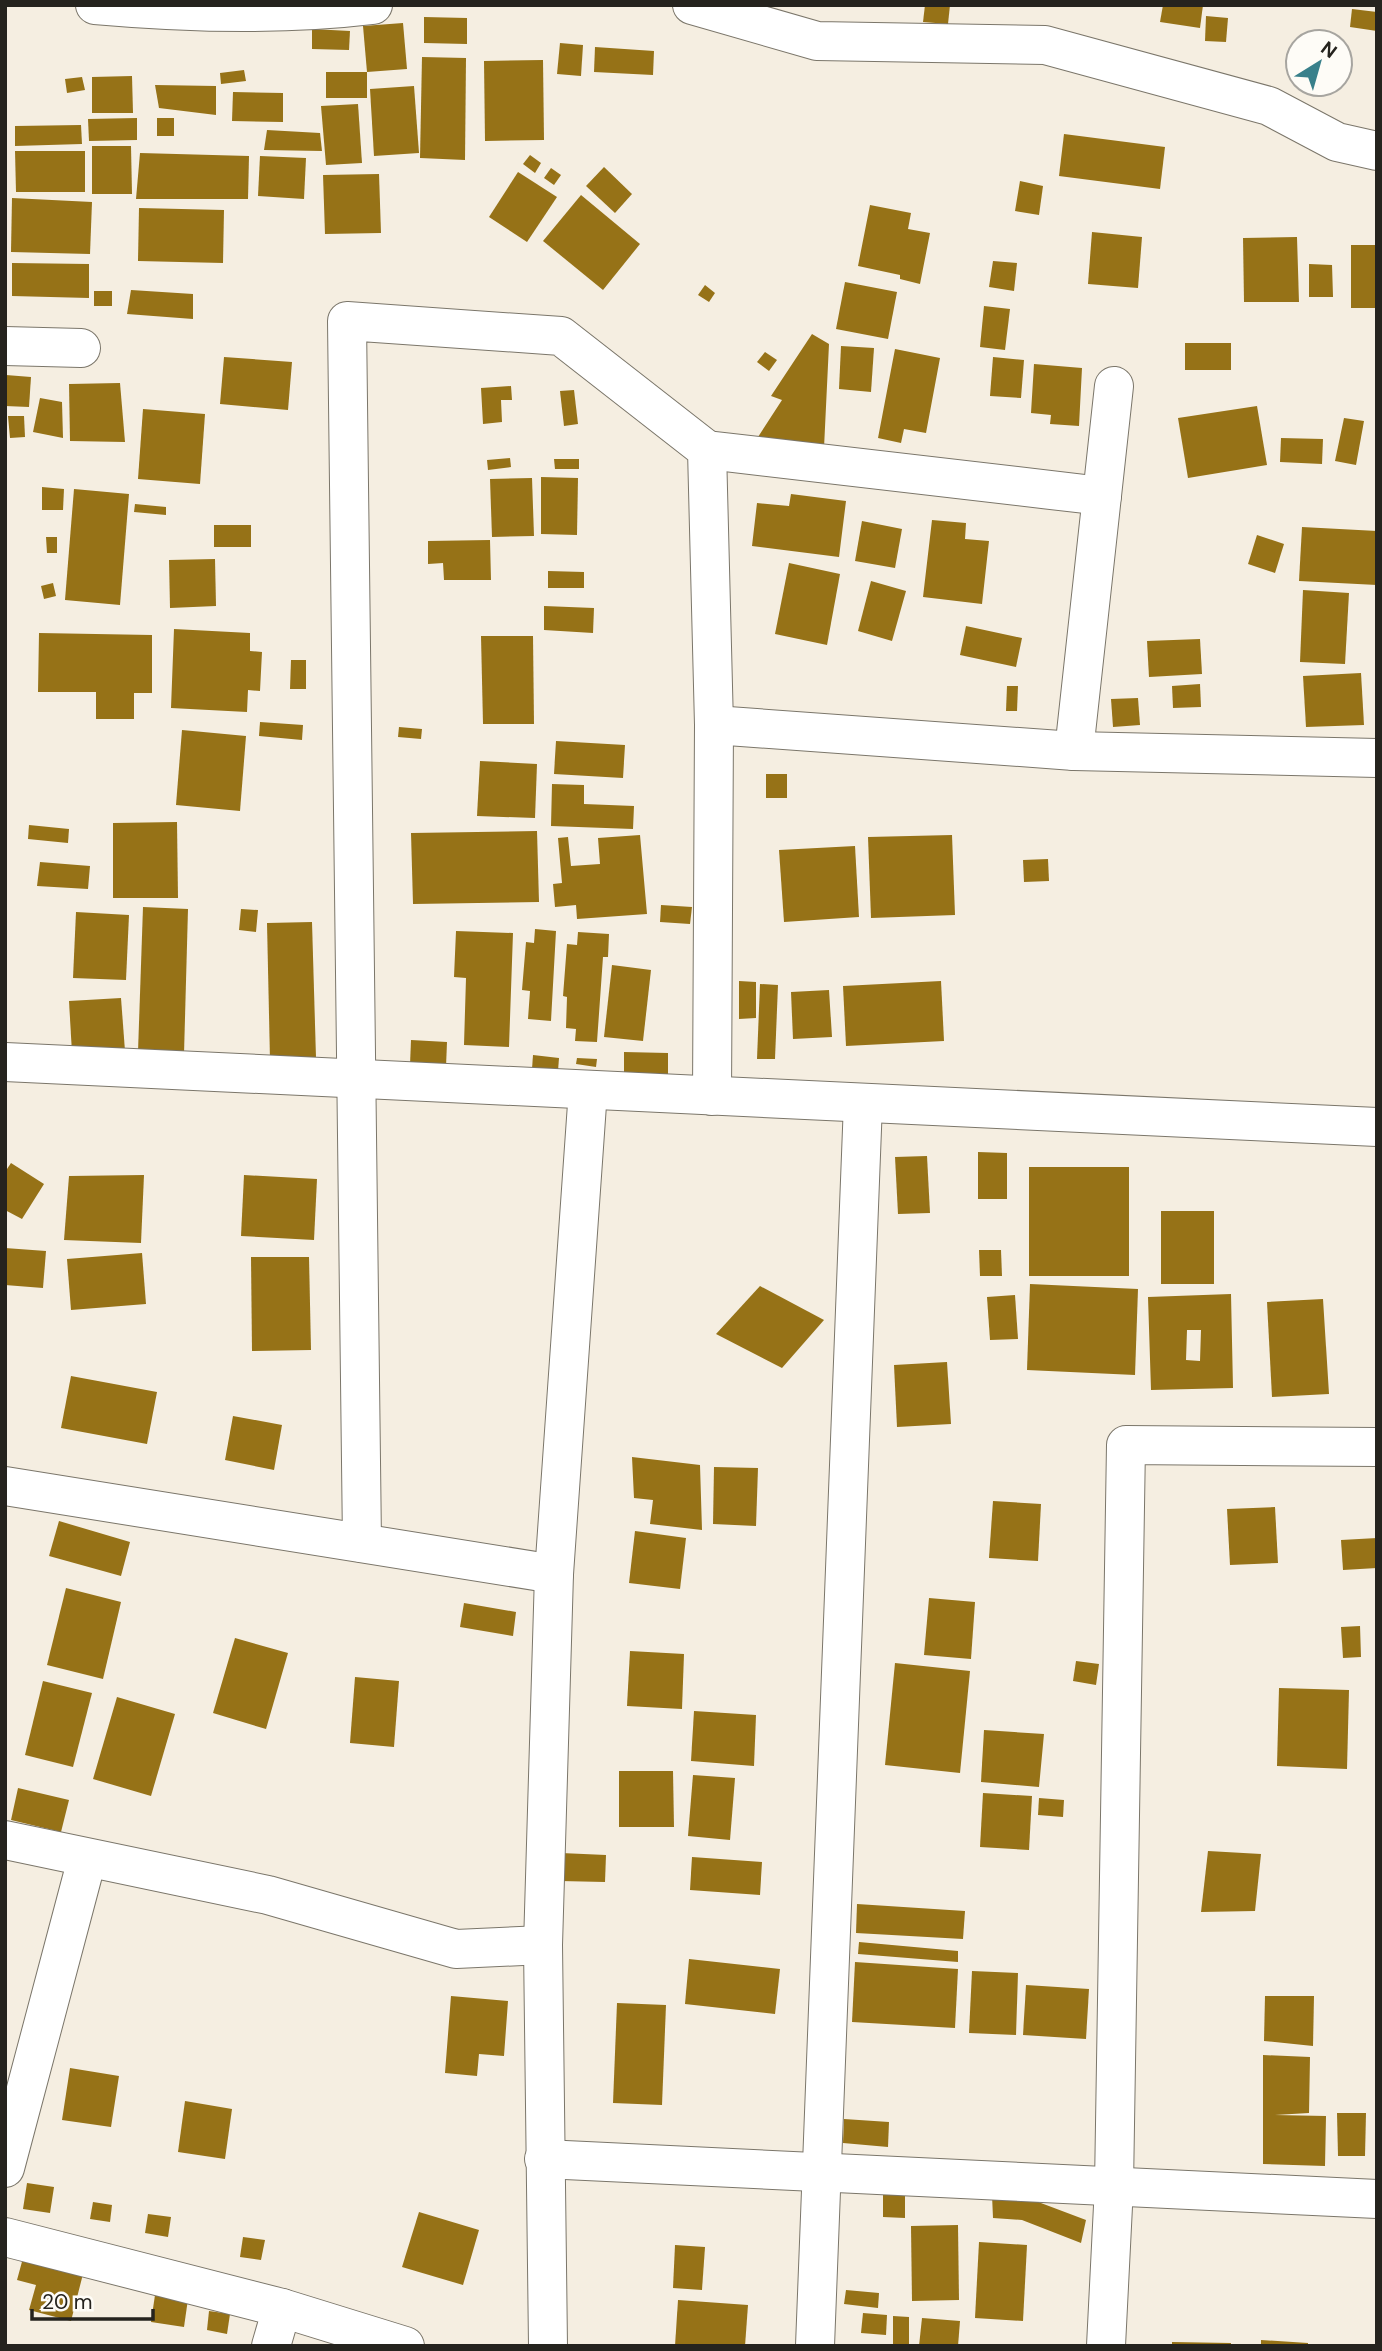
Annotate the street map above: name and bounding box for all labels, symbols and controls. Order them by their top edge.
north arrow [1284,28,1354,98]
text: N [1316,36,1342,64]
scale bar [32,2278,152,2322]
text: 20 m [42,2288,93,2316]

